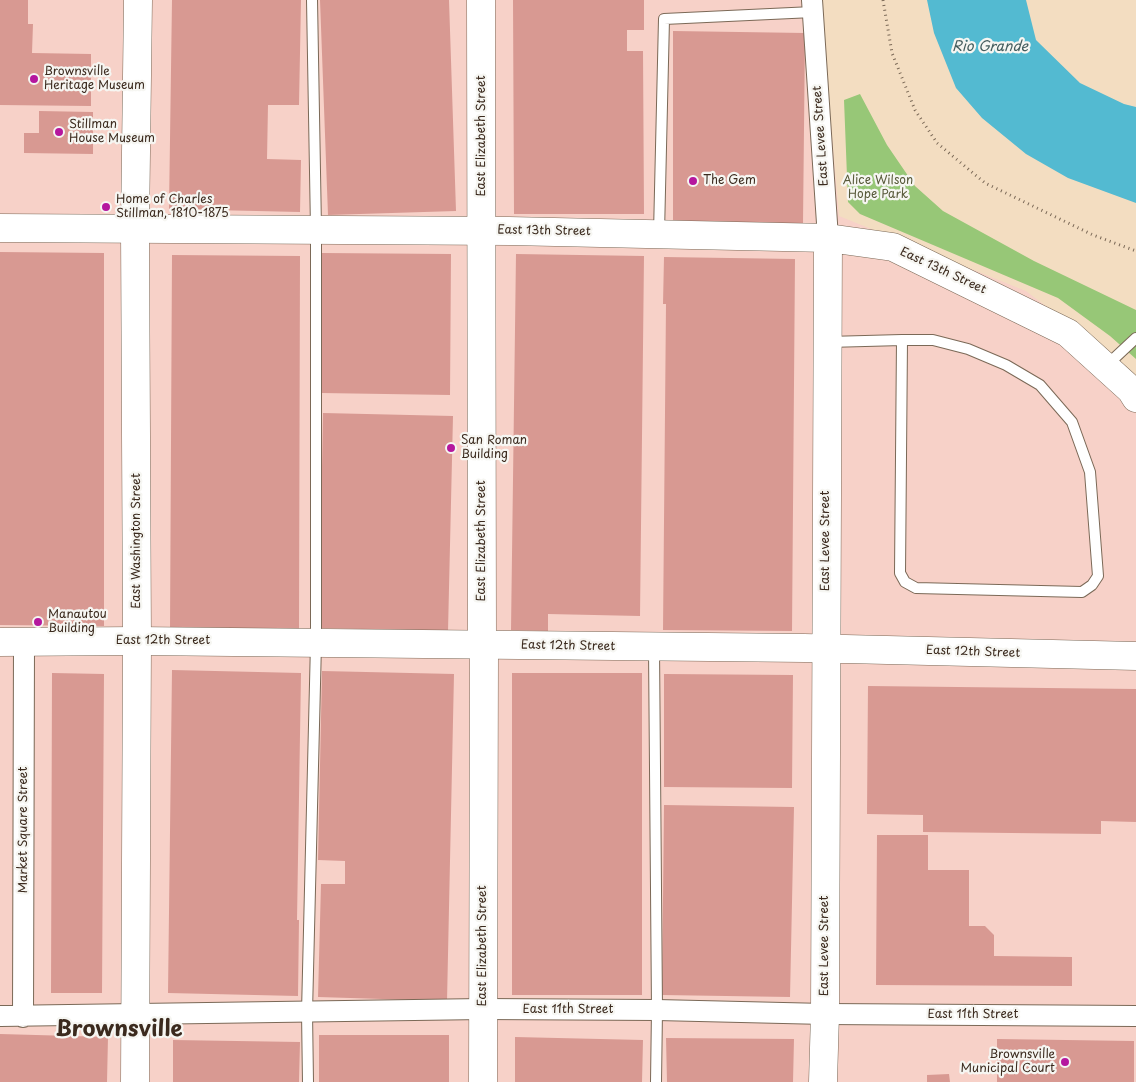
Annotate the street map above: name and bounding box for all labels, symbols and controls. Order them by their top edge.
water label: Rio Grande [952,39,1028,55]
place label: Brownsville Heritage Museum [44,65,145,93]
marker: Brownsville Heritage Museum [28,73,40,85]
street label: East Elizabeth Street [475,75,489,197]
street label: East Levee Street [810,85,832,187]
place label: Stillman House Museum [69,118,155,146]
marker: Stillman House Museum [53,126,65,138]
place label: The Gem [703,174,756,188]
park label: Alice Wilson Hope Park [843,174,913,202]
marker: The Gem [687,175,699,187]
place label: Home of Charles Stillman, 1810-1875 [116,193,229,221]
marker: Home of Charles Stillman, 1810-1875 [100,201,112,213]
street label: East 13th Street [497,223,591,239]
street label: East 13th Street [898,245,988,297]
place label: San Roman Building [461,434,527,462]
marker: San Roman Building [445,442,457,454]
street label: East Washington Street [130,473,144,609]
street label: East Elizabeth Street [475,480,489,602]
street label: East Levee Street [819,491,833,591]
place label: Manautou Building [48,608,107,636]
marker: Manautou Building [32,616,44,628]
street label: East 12th Street [116,634,210,648]
street label: East 12th Street [521,638,615,654]
street label: East 12th Street [926,643,1020,661]
street label: Market Square Street [17,767,31,893]
street label: East Elizabeth Street [476,885,490,1007]
street label: East Levee Street [818,896,832,996]
street label: East 11th Street [523,1003,613,1017]
street label: East 11th Street [928,1008,1018,1022]
district label: Brownsville [55,1017,183,1043]
place label: Brownsville Municipal Court [961,1048,1055,1076]
marker: Brownsville Municipal Court [1059,1056,1071,1068]

